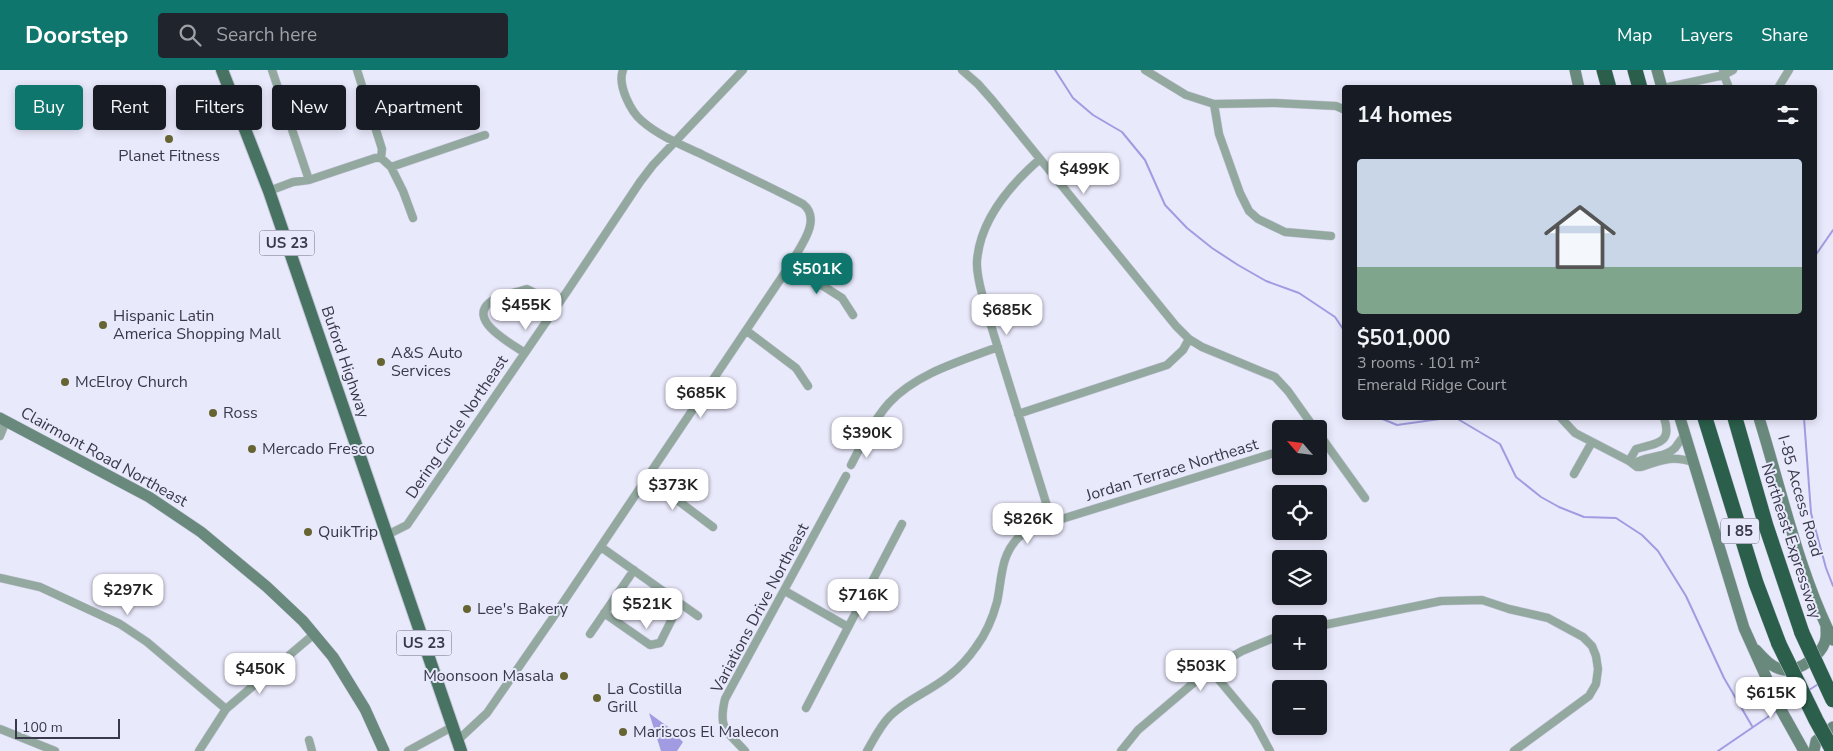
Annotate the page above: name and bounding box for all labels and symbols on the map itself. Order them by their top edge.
marker: Planet Fitness [163,133,175,145]
place label: Planet Fitness [118,145,220,167]
pin: $499K [1049,152,1119,195]
road number: US 23 [260,230,314,256]
pin: $501K [782,252,852,295]
pin: $455K [491,288,561,331]
pin: $685K [972,294,1042,336]
street label: Buford Highway [316,303,375,422]
place label: Hispanic Latin America Shopping Mall [113,305,281,345]
marker: Hispanic Latin America Shopping Mall [97,319,109,331]
place label: A&S Auto Services [391,342,463,382]
street label: Dering Circle Northeast [401,350,514,503]
marker: A&S Auto Services [375,356,387,368]
place label: McElroy Church [75,371,188,393]
marker: McElroy Church [59,376,71,388]
pin: $685K [666,376,736,419]
street label: Clairmont Road Northeast [16,402,192,512]
place label: Ross [223,402,258,424]
marker: Ross [207,407,219,419]
pin: $390K [832,416,902,459]
north arrow [1272,420,1328,475]
street label: Jordan Terrace Northeast [1082,433,1261,507]
street label: I-85 Access Road [1772,433,1828,559]
place label: Mercado Fresco [262,438,375,460]
marker: Mercado Fresco [246,443,258,455]
street label: Northeast Expressway [1755,460,1827,622]
pin: $373K [638,468,708,511]
pin: $826K [993,502,1063,545]
road number: I 85 [1721,518,1759,544]
street label: Variations Drive Northeast [705,519,814,698]
place label: QuikTrip [318,521,378,543]
marker: QuikTrip [302,526,314,538]
pin: $297K [93,574,163,616]
pin: $716K [828,578,898,621]
pin: $521K [612,588,682,630]
place label: Lee's Bakery [477,598,569,620]
marker: Lee's Bakery [461,603,473,615]
road number: US 23 [396,630,452,656]
pin: $503K [1166,650,1236,692]
pin: $450K [225,652,295,695]
place label: Moonsoon Masala [423,665,554,687]
marker: Moonsoon Masala [558,670,570,682]
pin: $615K [1736,676,1806,719]
place label: La Costilla Grill [607,678,682,718]
marker: La Costilla Grill [591,692,603,704]
scale bar [15,716,120,739]
place label: Mariscos El Malecon [633,721,779,743]
marker: Mariscos El Malecon [617,726,629,738]

